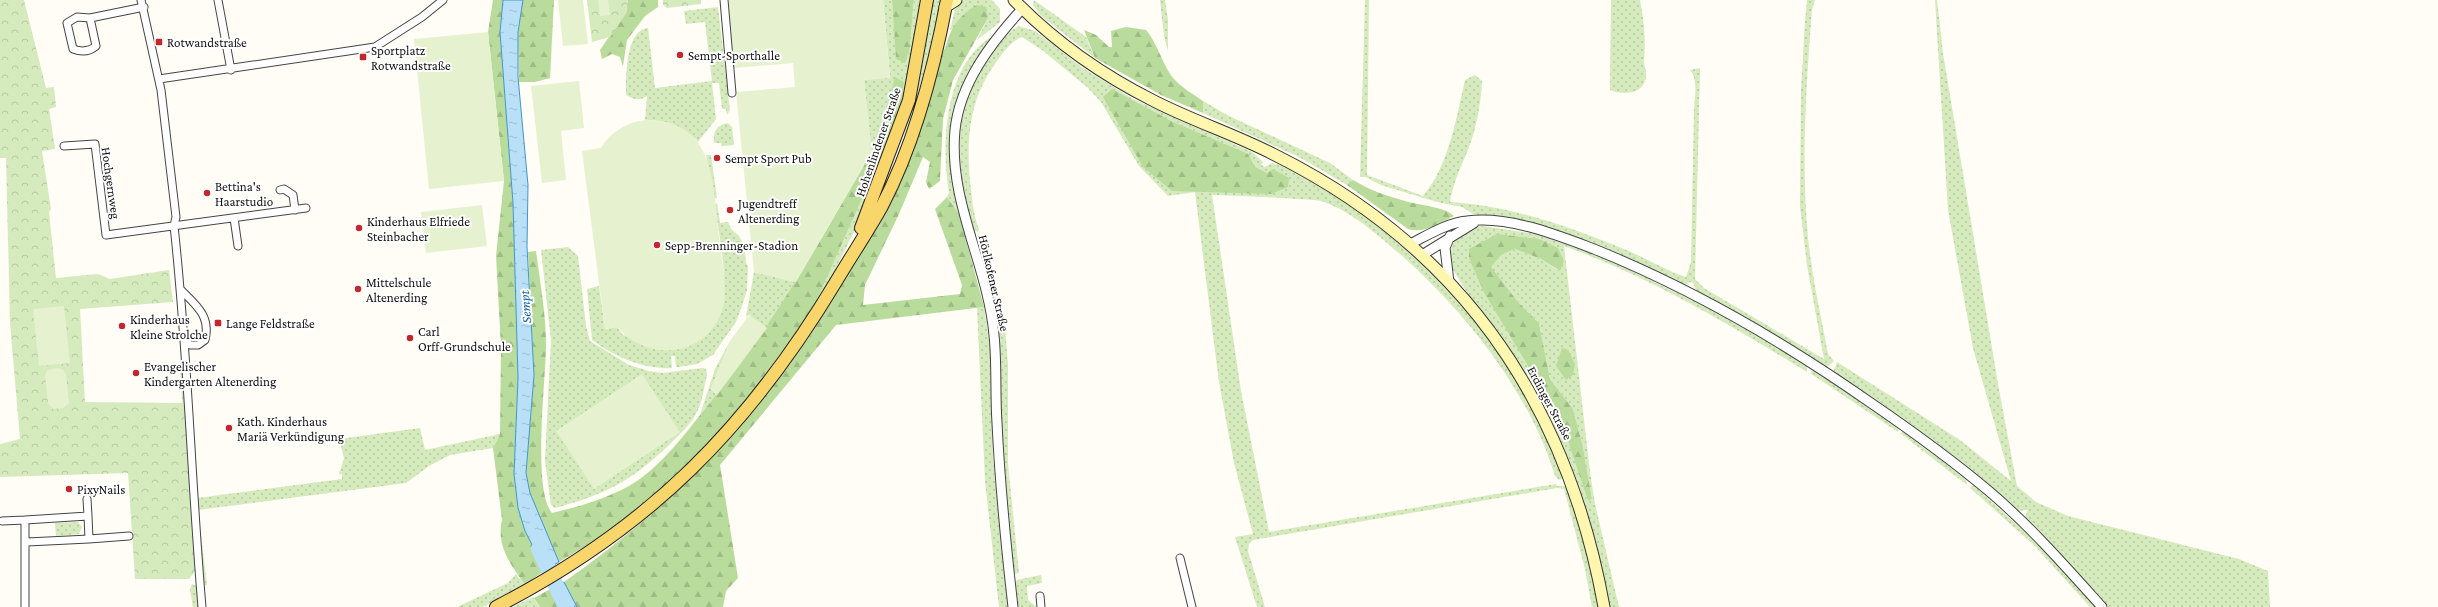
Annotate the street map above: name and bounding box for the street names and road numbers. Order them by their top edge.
street label: Hohenlindener Straße [852,85,904,199]
street label: Hochgernweg [99,146,124,221]
street label: Hörlkofener Straße [976,233,1012,333]
street label: Erdinger Straße [1524,364,1576,443]

